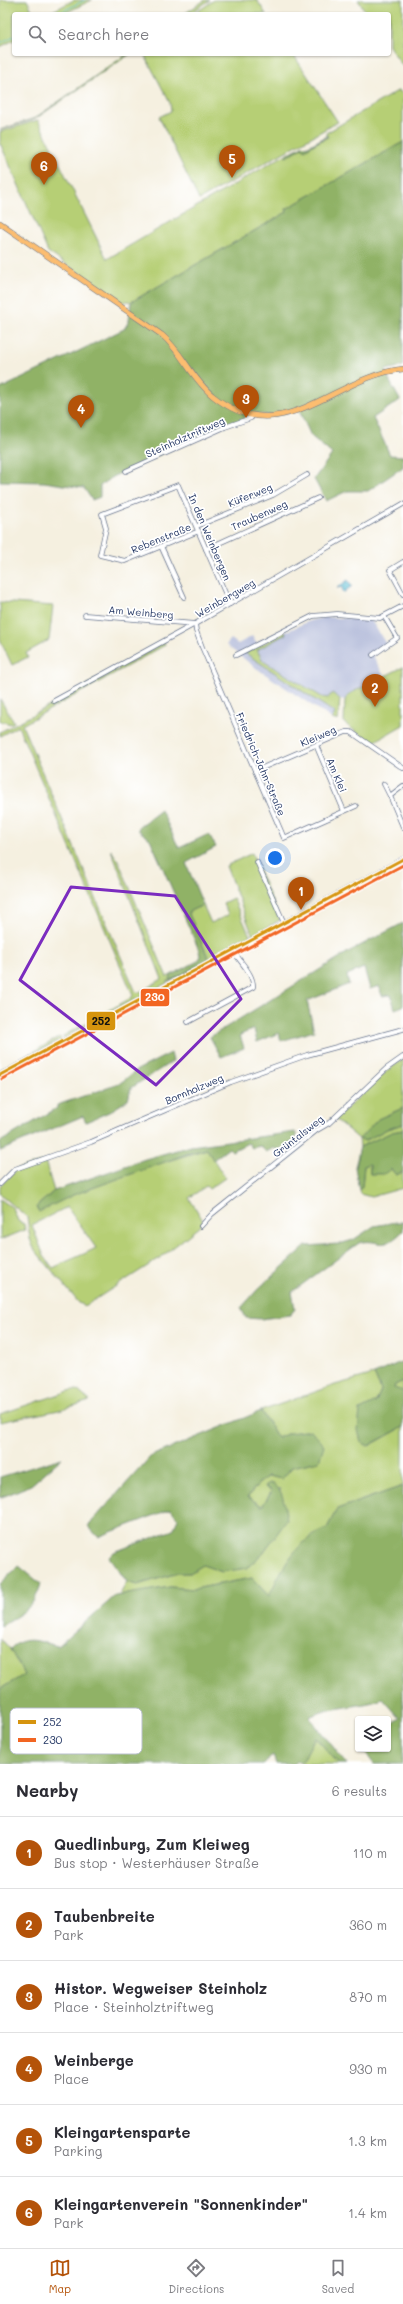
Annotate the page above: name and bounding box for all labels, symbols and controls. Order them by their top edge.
search box [12,12,391,56]
icon: search [26,23,48,45]
text: Search here [58,24,149,44]
pin: 5 [219,145,245,178]
pin: 6 [31,152,57,185]
pin: 3 [233,385,259,418]
pin: 4 [68,395,94,428]
street label: Steinholztriftweg [143,413,227,461]
street label: Küferweg [226,480,274,510]
street label: In den Weinbergen [185,491,235,583]
street label: Traubenweg [229,496,289,534]
street label: Rebenstraße [129,520,193,556]
street label: Weinbergweg [193,575,258,621]
street label: Am Weinberg [108,602,174,622]
pin: 2 [362,674,388,707]
street label: Friedrich-Jahn-Straße [233,710,289,818]
street label: Kleiweg [298,722,338,750]
street label: Am Klei [324,756,350,794]
your location [265,848,285,868]
pin: 1 [288,877,314,910]
line badge: 230 [140,988,170,1007]
text: 230 [145,989,165,1004]
line badge: 252 [86,1011,116,1031]
text: 252 [92,1013,110,1028]
street label: Bornholzweg [163,1070,225,1108]
street label: Grüntalsweg [270,1112,327,1160]
legend [10,1708,142,1754]
text: 252 [43,1714,62,1729]
map controls [355,1716,391,1752]
button: layers [355,1716,391,1752]
text: 230 [43,1732,63,1747]
text: Nearby [16,1779,78,1801]
text: 6 results [332,1782,387,1799]
text: Quedlinburg, Zum Kleiweg [54,1834,250,1854]
text: 1 [26,1844,32,1861]
text: 110 m [353,1844,387,1861]
text: Bus stop · Westerhäuser Straße [54,1854,259,1871]
text: Taubenbreite [54,1906,155,1926]
text: 2 [25,1916,33,1933]
text: 360 m [349,1916,387,1933]
text: Park [54,1926,83,1943]
text: Histor. Wegweiser Steinholz [54,1978,267,1998]
text: 3 [25,1988,33,2005]
text: 870 m [349,1988,387,2005]
text: Place · Steinholztriftweg [54,1998,213,2015]
text: Weinberge [54,2050,134,2070]
text: 4 [25,2060,33,2077]
text: 930 m [349,2060,387,2077]
text: Place [54,2070,89,2087]
text: Kleingartensparte [54,2122,190,2142]
text: 5 [25,2132,33,2149]
text: 1.3 km [348,2132,387,2149]
text: Parking [54,2142,102,2159]
text: Kleingartenverein "Sonnenkinder" [54,2194,308,2214]
text: 6 [25,2204,33,2221]
text: 1.4 km [348,2204,387,2221]
text: Park [54,2214,83,2231]
tab: Map [49,2257,71,2296]
tab: Directions [168,2257,224,2296]
tab: Saved [322,2257,354,2296]

